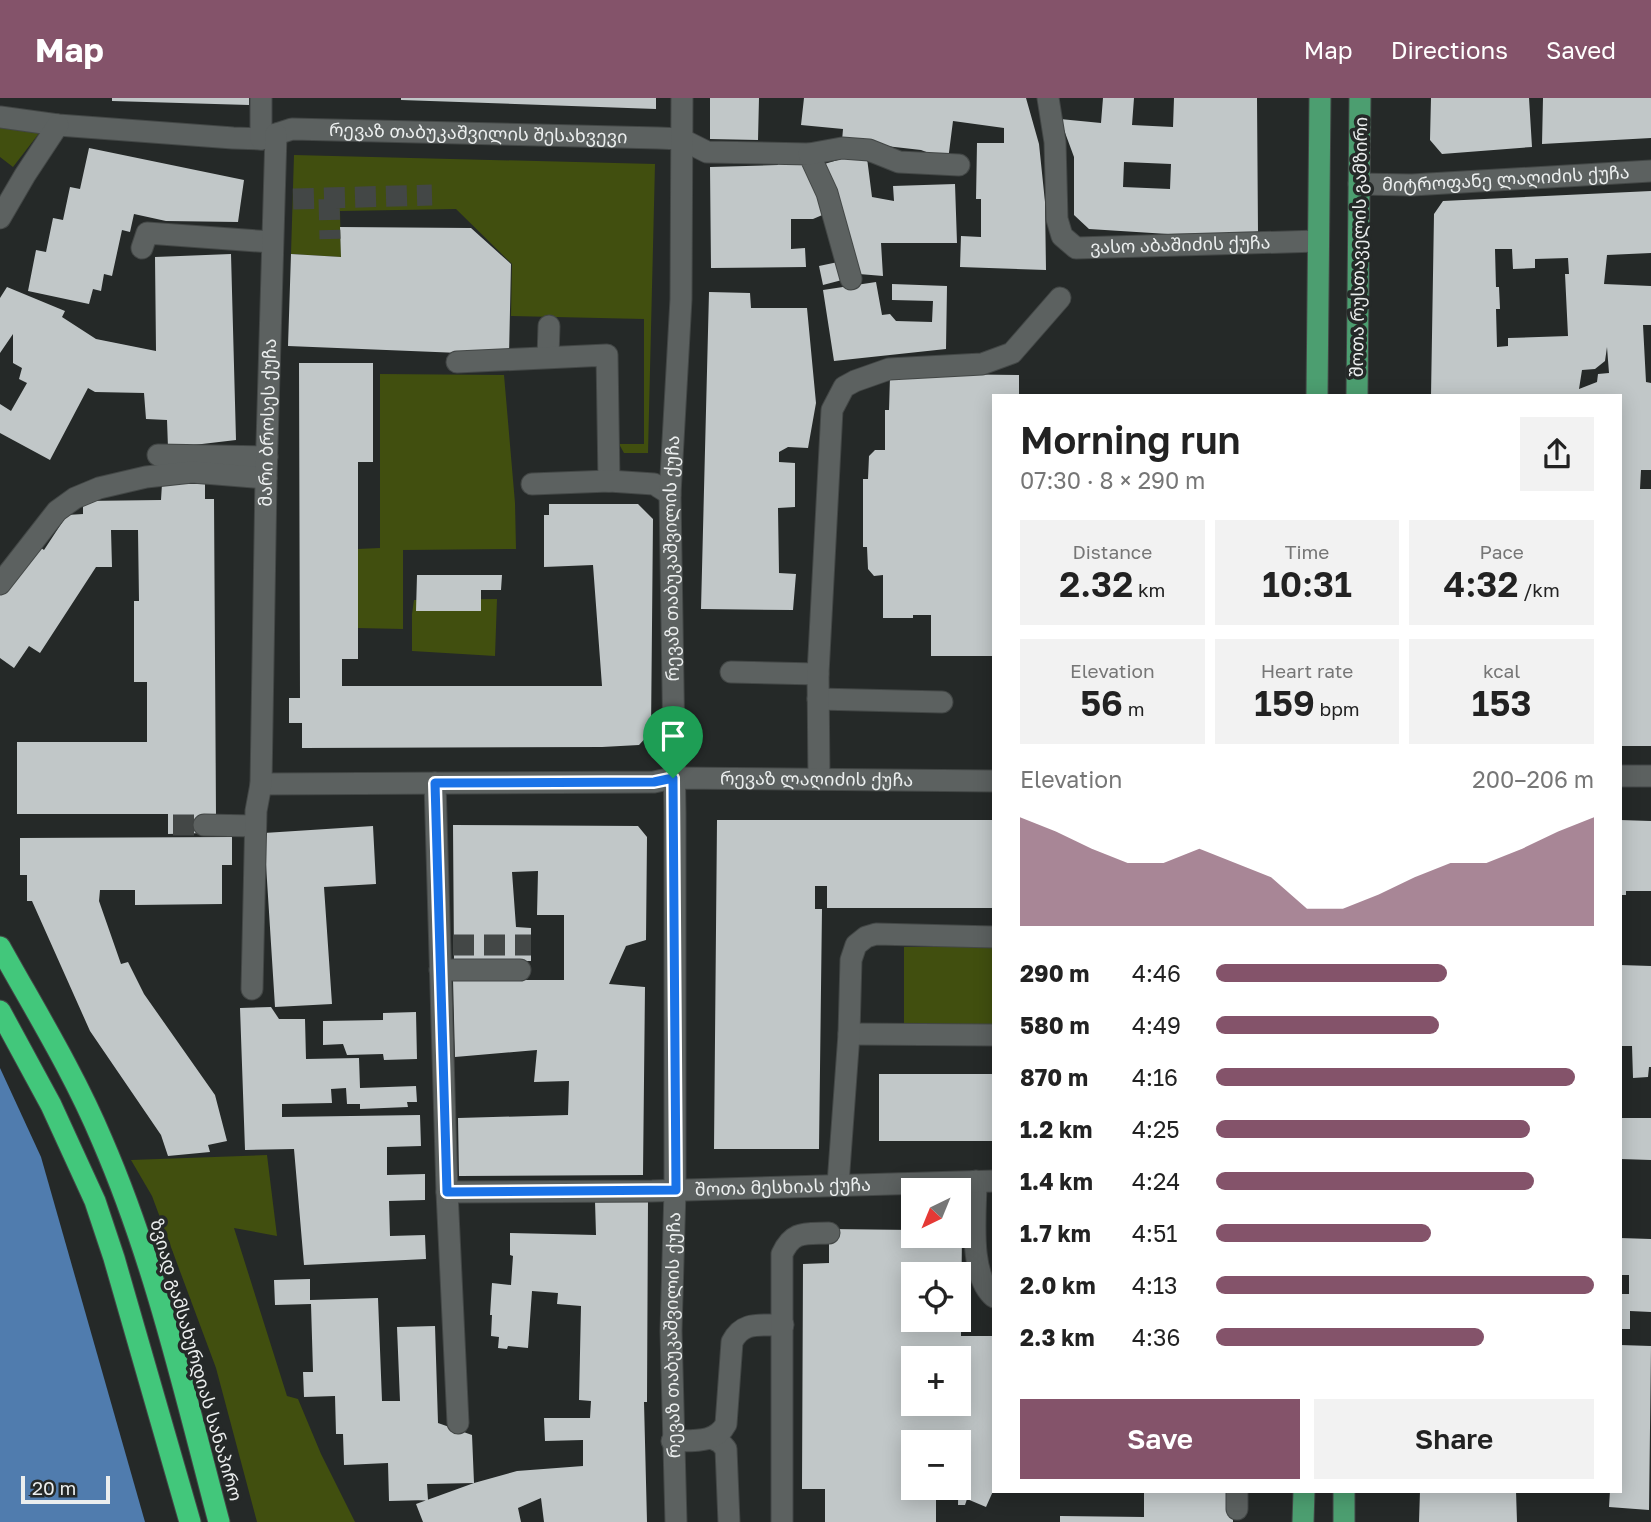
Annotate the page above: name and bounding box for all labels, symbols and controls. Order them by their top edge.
text: Map [35,30,104,69]
text: Map [1304,35,1353,64]
text: Directions [1391,35,1508,64]
text: Saved [1546,35,1616,64]
street label: შოთა რუსთაველის გამზირი [1345,117,1372,377]
street label: რევაზ თაბუკაშვილის შესახვევი [329,118,628,148]
street label: მიტროფანე ლაღიძის ქუჩა [1382,160,1630,196]
street label: ვასო აბაშიძის ქუჩა [1090,230,1271,259]
street label: მარი ბროსეს ქუჩა [254,338,280,507]
text: Morning run [1020,417,1241,462]
button: share [1520,417,1594,491]
street label: რევაზ თაბუკაშვილის ქუჩა [658,434,684,681]
text: 07:30 · 8 × 290 m [1020,466,1205,494]
text: Distance [1072,540,1152,563]
text: Time [1285,540,1329,563]
text: Pace [1479,540,1524,563]
text: 2.32 [1059,563,1133,605]
text: 10:31 [1262,563,1352,605]
text: 4:32 [1443,563,1518,605]
text: km [1133,578,1165,601]
text: /km [1518,578,1560,601]
text: Elevation [1070,659,1155,682]
text: Heart rate [1261,659,1353,682]
text: kcal [1483,659,1520,682]
text: 56 [1080,682,1123,724]
text: 159 [1254,682,1315,724]
text: 153 [1472,682,1532,724]
text: m [1123,697,1145,720]
text: bpm [1315,697,1360,720]
pin [643,706,703,778]
icon: arrive [654,717,692,755]
text: Elevation [1020,765,1122,793]
text: 200–206 m [1472,765,1594,793]
street label: რევაზ ლაღიძის ქუჩა [720,766,913,791]
text: 290 m [1020,959,1089,987]
text: 4:46 [1132,959,1181,987]
text: 580 m [1020,1011,1090,1039]
text: 4:49 [1132,1011,1181,1039]
text: 870 m [1020,1063,1088,1091]
text: 4:16 [1132,1063,1178,1091]
text: 1.2 km [1020,1115,1092,1143]
text: 4:25 [1132,1115,1180,1143]
text: 1.4 km [1020,1167,1093,1195]
text: 4:24 [1132,1167,1180,1195]
street label: შოთა მესხიას ქუჩა [695,1173,871,1200]
north arrow [901,1178,971,1248]
map controls [901,1178,971,1500]
street label: რევაზ თაბუკაშვილის ქუჩა [659,1212,685,1458]
street label: ზვიად გამსახურდიას სანაპირო [145,1216,248,1504]
text: 1.7 km [1020,1219,1091,1247]
text: 4:51 [1132,1219,1177,1247]
button: locate [901,1262,971,1332]
text: 2.0 km [1020,1271,1096,1299]
text: 4:13 [1132,1271,1178,1299]
text: 2.3 km [1020,1323,1095,1351]
text: 4:36 [1132,1323,1180,1351]
button: + [901,1346,971,1416]
button: Save [1020,1399,1300,1479]
button: Share [1314,1399,1594,1479]
button: − [901,1430,971,1500]
scale bar [21,1473,110,1505]
text: 20 m [32,1476,76,1499]

